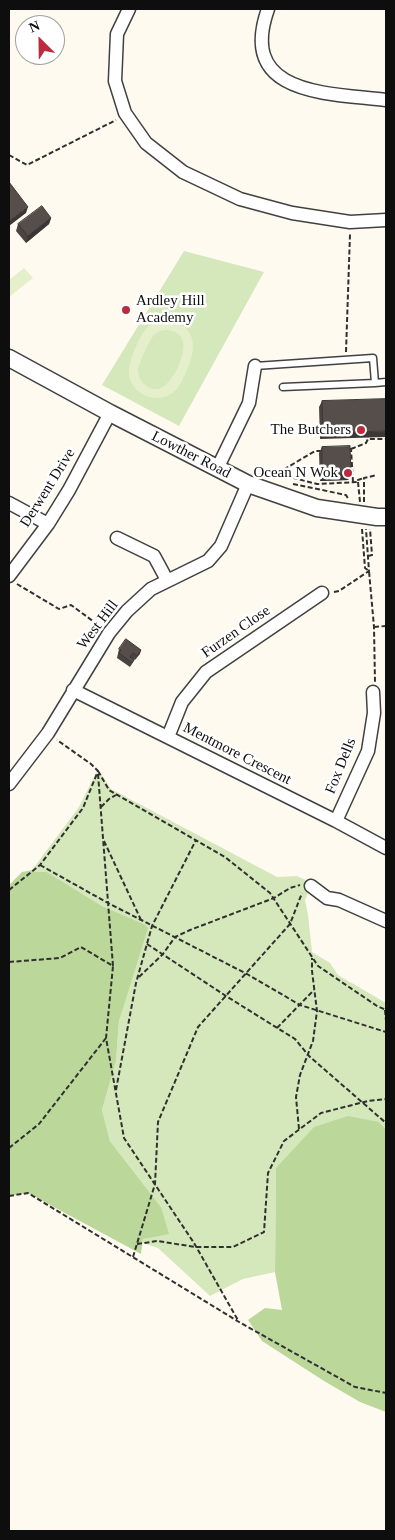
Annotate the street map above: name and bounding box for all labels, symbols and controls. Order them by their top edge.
north arrow [15,15,65,65]
text: N [27,18,42,36]
place label: Ardley Hill Academy [136,292,205,327]
marker: Ardley Hill Academy [120,304,132,316]
place label: The Butchers [271,421,351,439]
marker: The Butchers [355,424,367,436]
street label: Lowther Road [148,427,234,483]
street label: Derwent Drive [17,445,79,531]
place label: Ocean N Wok [253,464,338,482]
marker: Ocean N Wok [342,467,354,479]
street label: West Hill [74,597,122,653]
street label: Furzen Close [198,602,274,662]
street label: Mentmore Crescent [180,719,294,789]
street label: Fox Dells [322,735,360,797]

